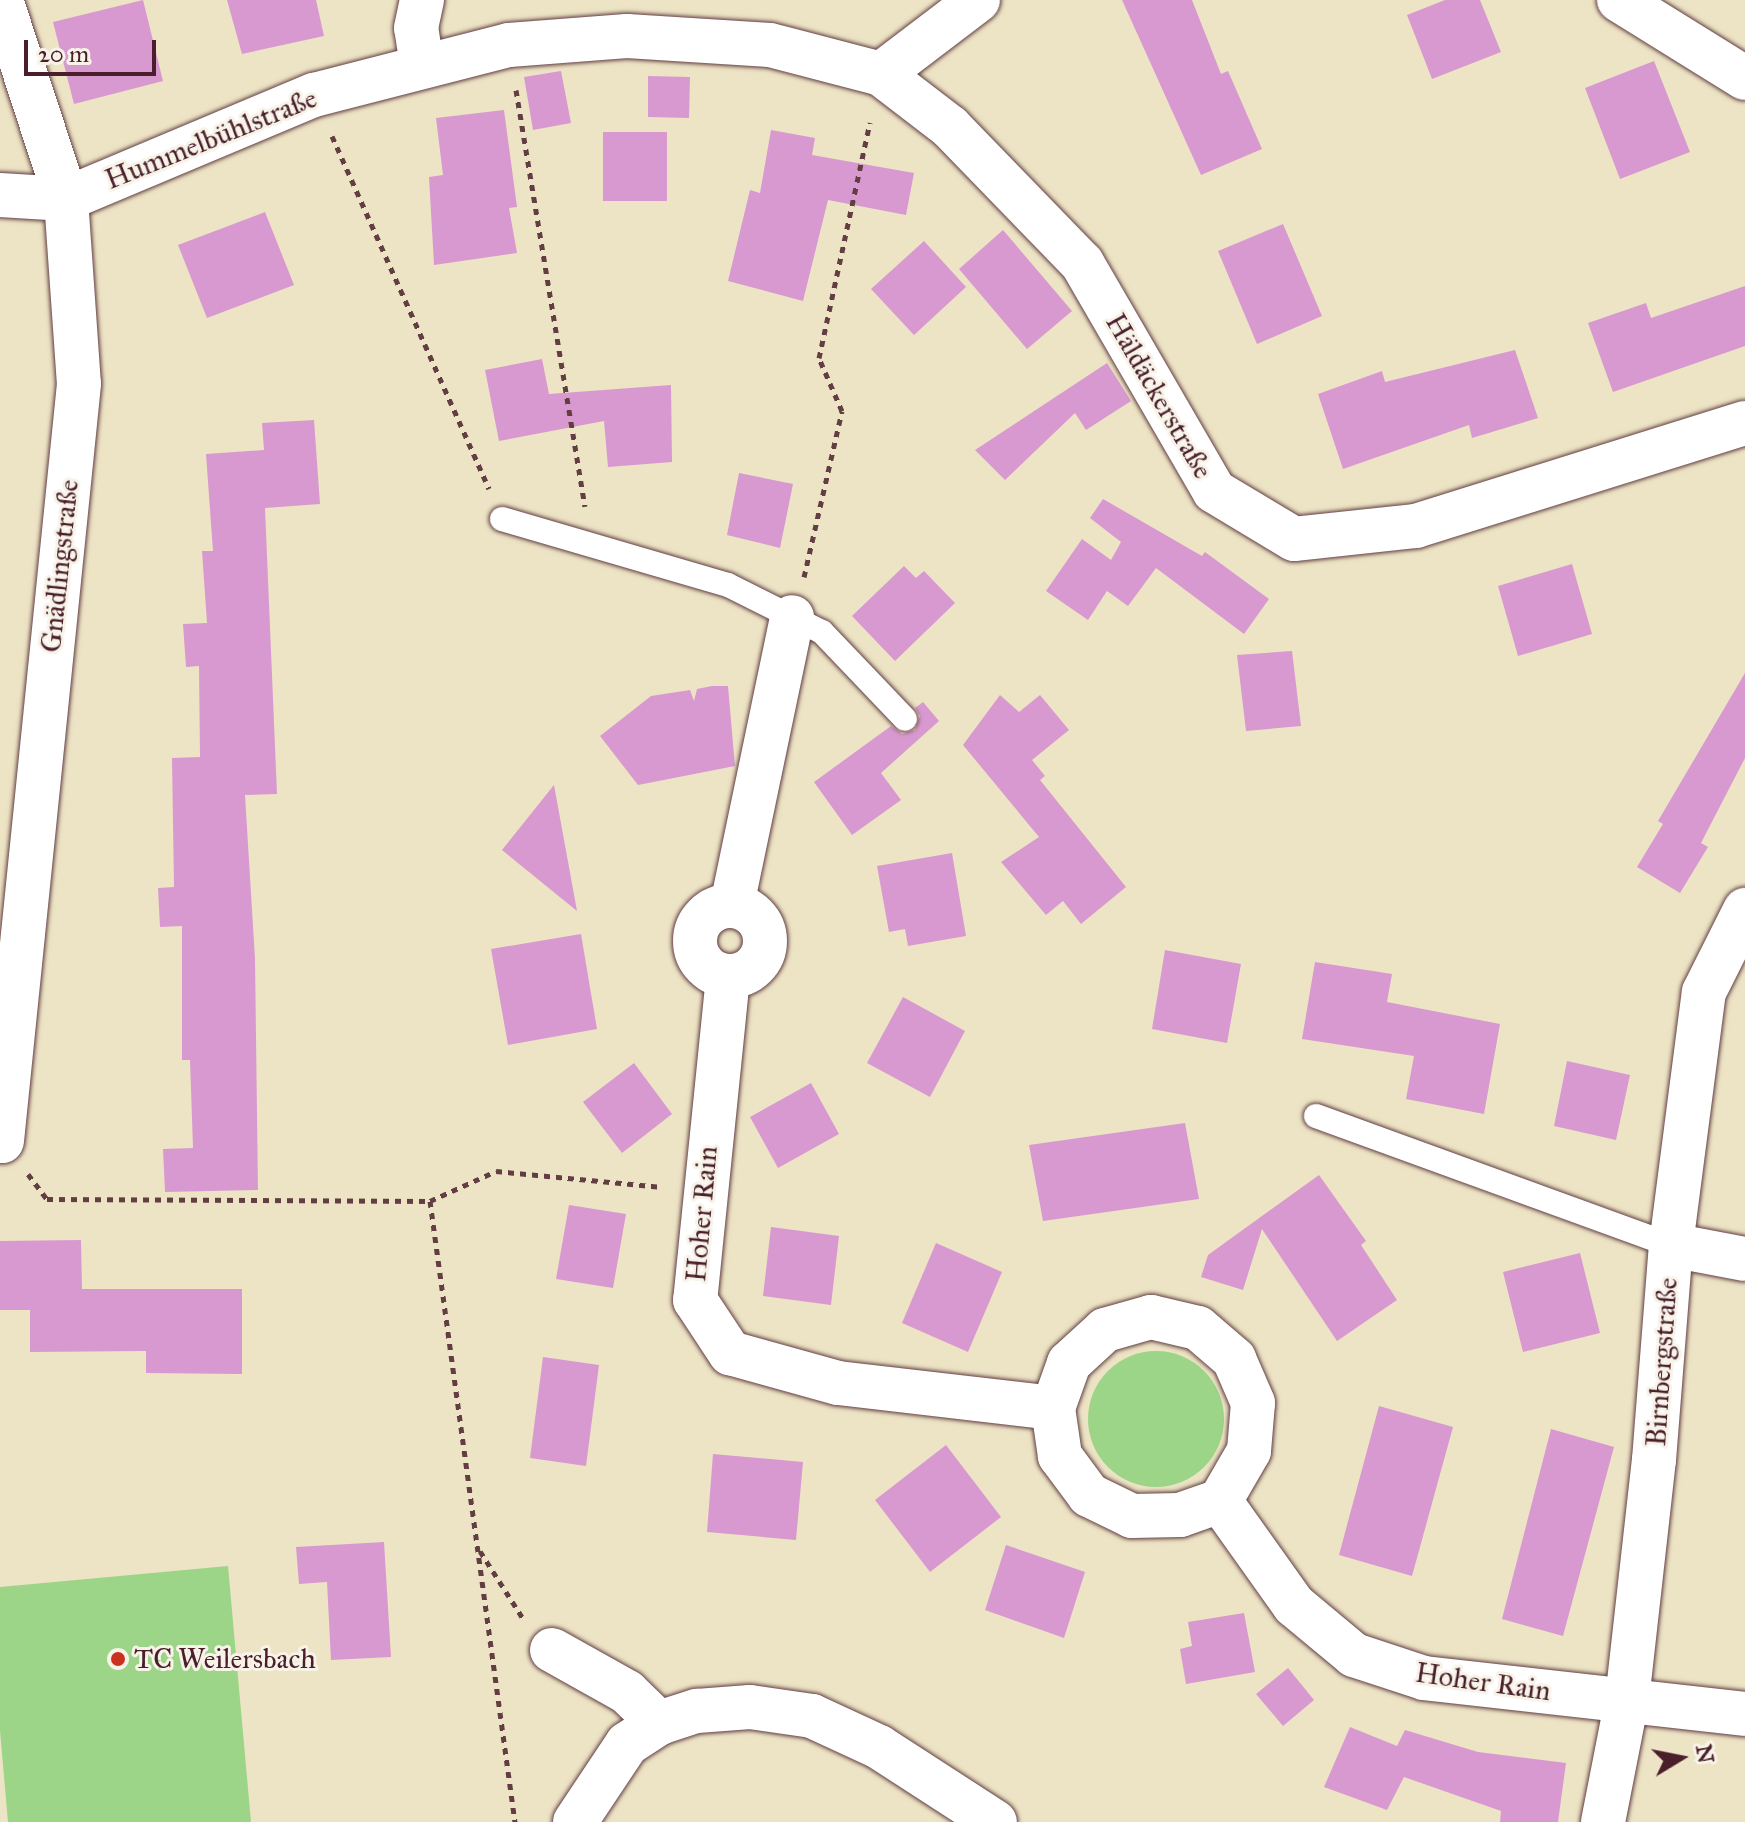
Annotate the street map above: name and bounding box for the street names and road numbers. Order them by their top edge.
street label: Hummelbühlstraße [100,81,322,197]
street label: Häldäckerstraße [1098,308,1220,484]
street label: Gnädlingstraße [34,478,86,654]
street label: Hoher Rain [679,1145,725,1283]
street label: Birnbergstraße [1639,1276,1685,1448]
street label: Hoher Rain [1413,1656,1553,1708]

